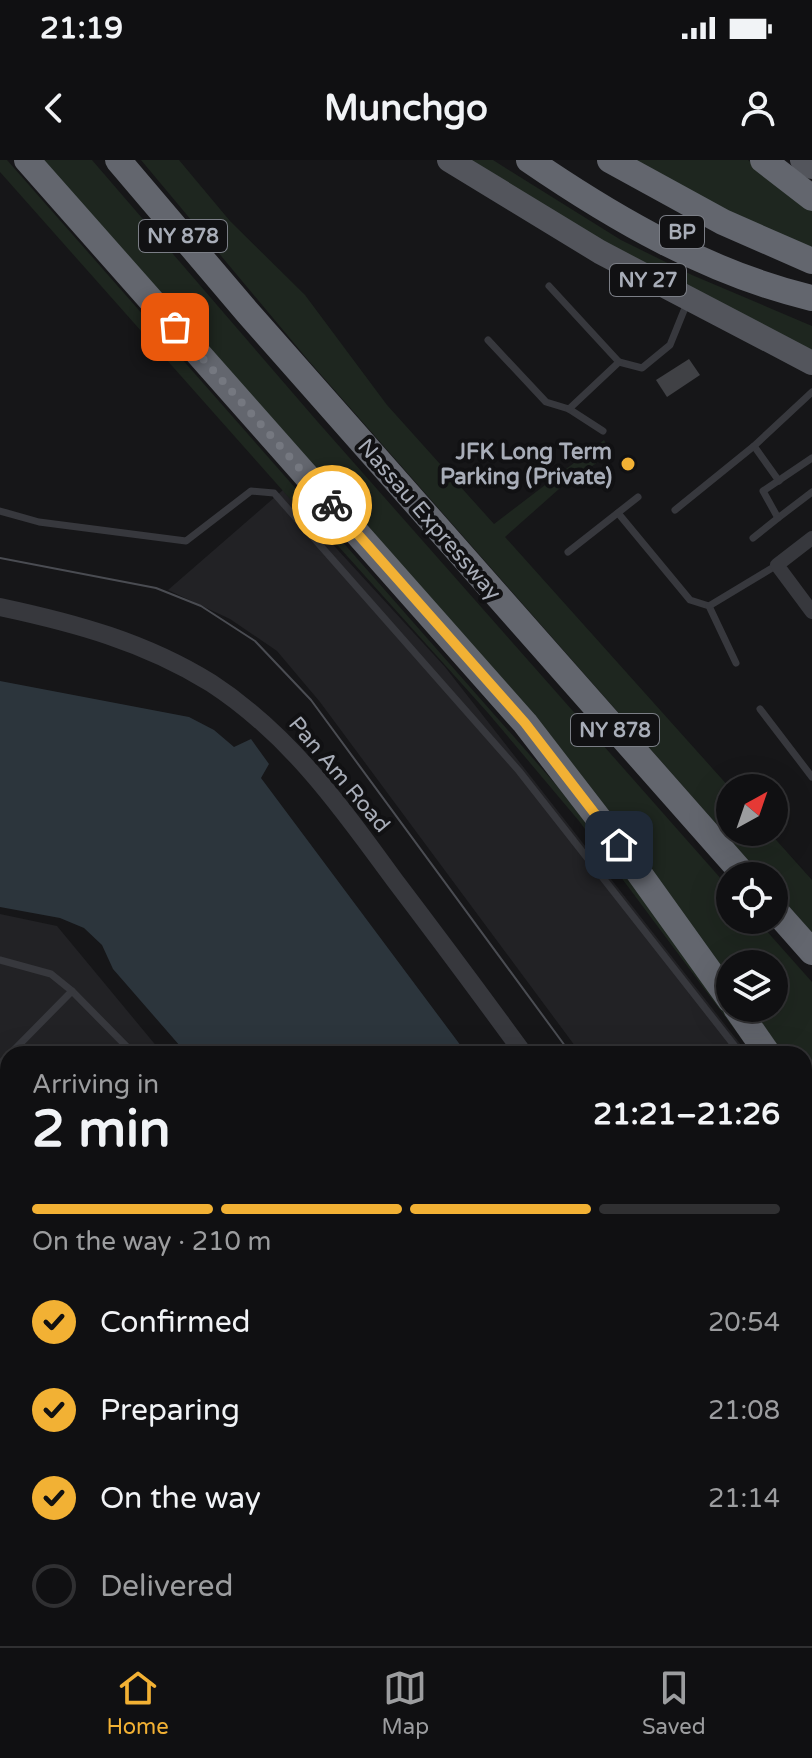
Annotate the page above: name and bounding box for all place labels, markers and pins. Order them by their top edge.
pin [141,293,209,361]
place label: JFK Long Term Parking (Private) [440,439,612,490]
marker: JFK Long Term Parking (Private) [619,455,637,473]
pin [585,811,653,879]

